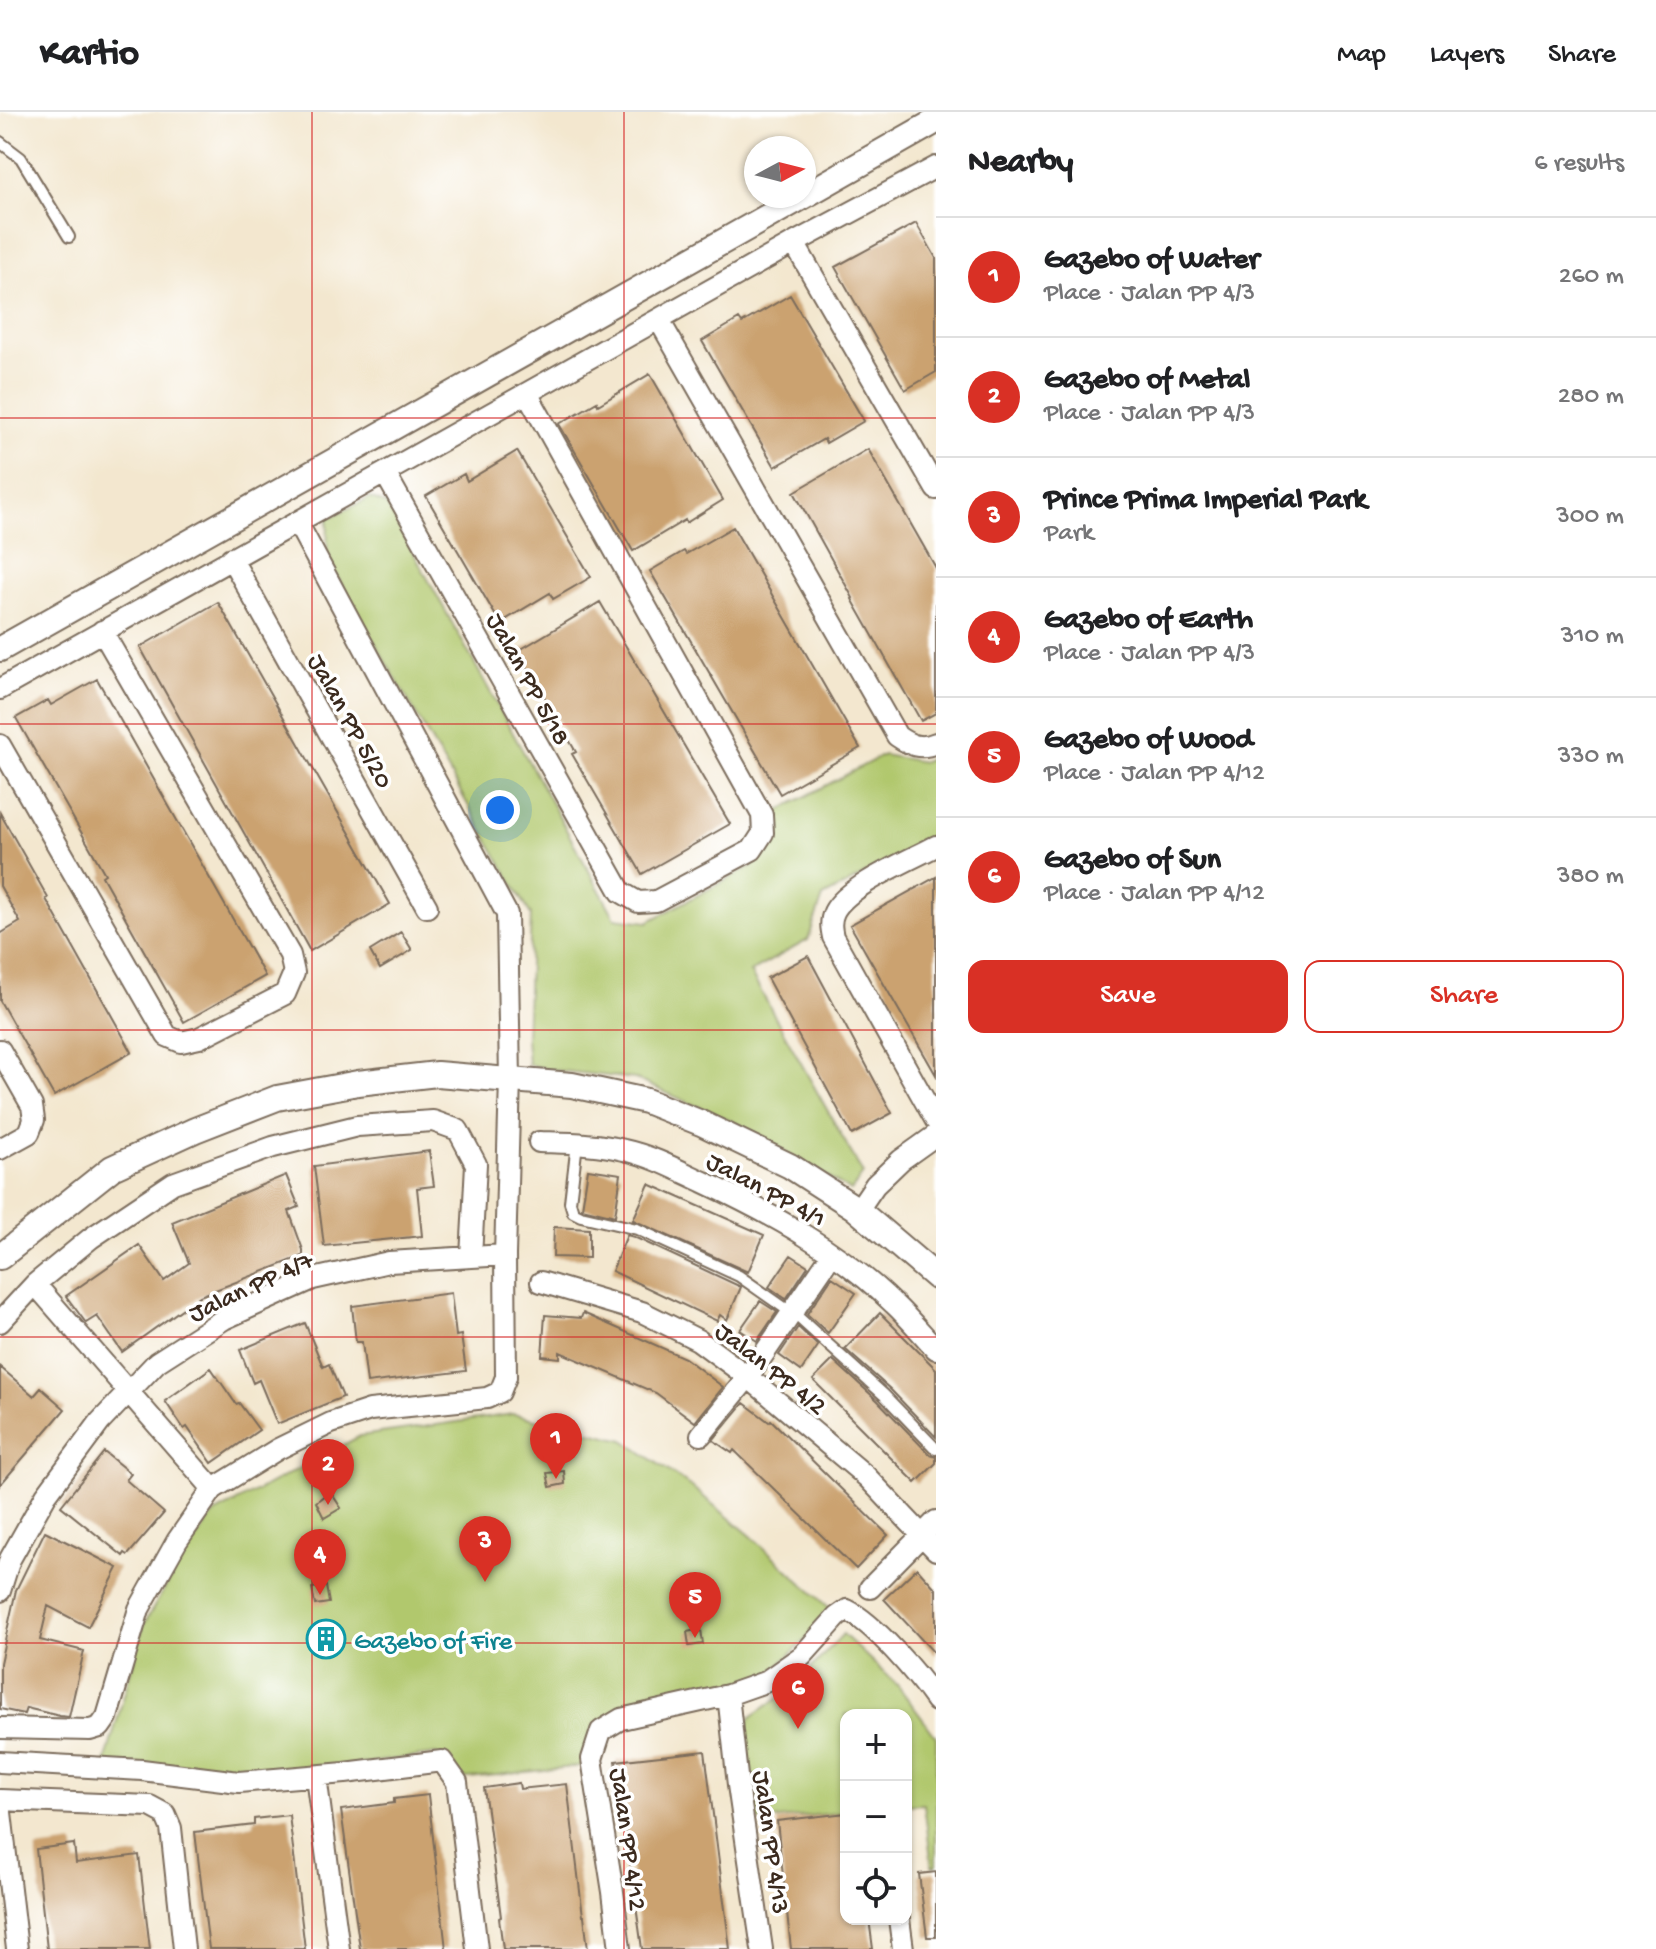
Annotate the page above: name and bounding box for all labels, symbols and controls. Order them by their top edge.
text: Kartio [40,33,139,77]
text: Map [1337,39,1386,72]
text: Layers [1430,39,1504,72]
text: Share [1548,39,1616,72]
north arrow [744,136,816,208]
text: Nearby [968,144,1073,184]
text: 6 results [1534,149,1624,180]
text: Gazebo of Water [1044,244,1259,279]
text: 1 [989,262,999,293]
text: 260 m [1559,262,1624,293]
text: Place · Jalan PP 4/3 [1044,279,1255,310]
text: Gazebo of Metal [1044,364,1250,399]
text: 2 [988,382,1000,413]
text: 280 m [1558,382,1624,413]
text: Place · Jalan PP 4/3 [1044,399,1255,430]
text: Prince Prima Imperial Park [1044,484,1367,519]
text: 3 [987,502,1001,533]
text: 300 m [1556,502,1624,533]
text: Park [1044,519,1094,550]
text: Gazebo of Earth [1044,604,1253,639]
street label: Jalan PP 5/18 [477,609,575,752]
text: 4 [988,622,1000,653]
text: 310 m [1561,622,1624,653]
text: Place · Jalan PP 4/3 [1044,639,1255,670]
street label: Jalan PP 5/20 [298,649,398,795]
text: Gazebo of Wood [1044,724,1253,759]
text: 5 [987,742,1001,773]
text: 330 m [1558,742,1624,773]
text: Place · Jalan PP 4/12 [1044,759,1265,790]
your location [480,790,520,830]
text: Gazebo of Sun [1044,844,1221,879]
text: 6 [987,862,1001,893]
text: 380 m [1557,862,1624,893]
text: Place · Jalan PP 4/12 [1044,879,1265,910]
button: Save [968,960,1288,1033]
button: Share [1304,960,1624,1033]
street label: Jalan PP 4/1 [700,1148,830,1236]
street label: Jalan PP 4/7 [185,1246,320,1331]
street label: Jalan PP 4/2 [707,1317,831,1424]
pin: 1 [530,1413,582,1479]
pin: 2 [302,1439,354,1505]
pin: 3 [459,1516,511,1582]
pin: 4 [294,1529,346,1595]
pin: 5 [669,1572,721,1638]
building icon: Gazebo of Fire [305,1618,347,1660]
place label: Gazebo of Fire [354,1628,513,1659]
pin: 6 [772,1663,824,1729]
map controls [840,1709,912,1925]
button: + [840,1709,912,1781]
street label: Jalan PP 4/12 [600,1766,651,1913]
street label: Jalan PP 4/13 [743,1769,794,1916]
button: − [840,1781,912,1853]
button: locate [840,1853,912,1925]

